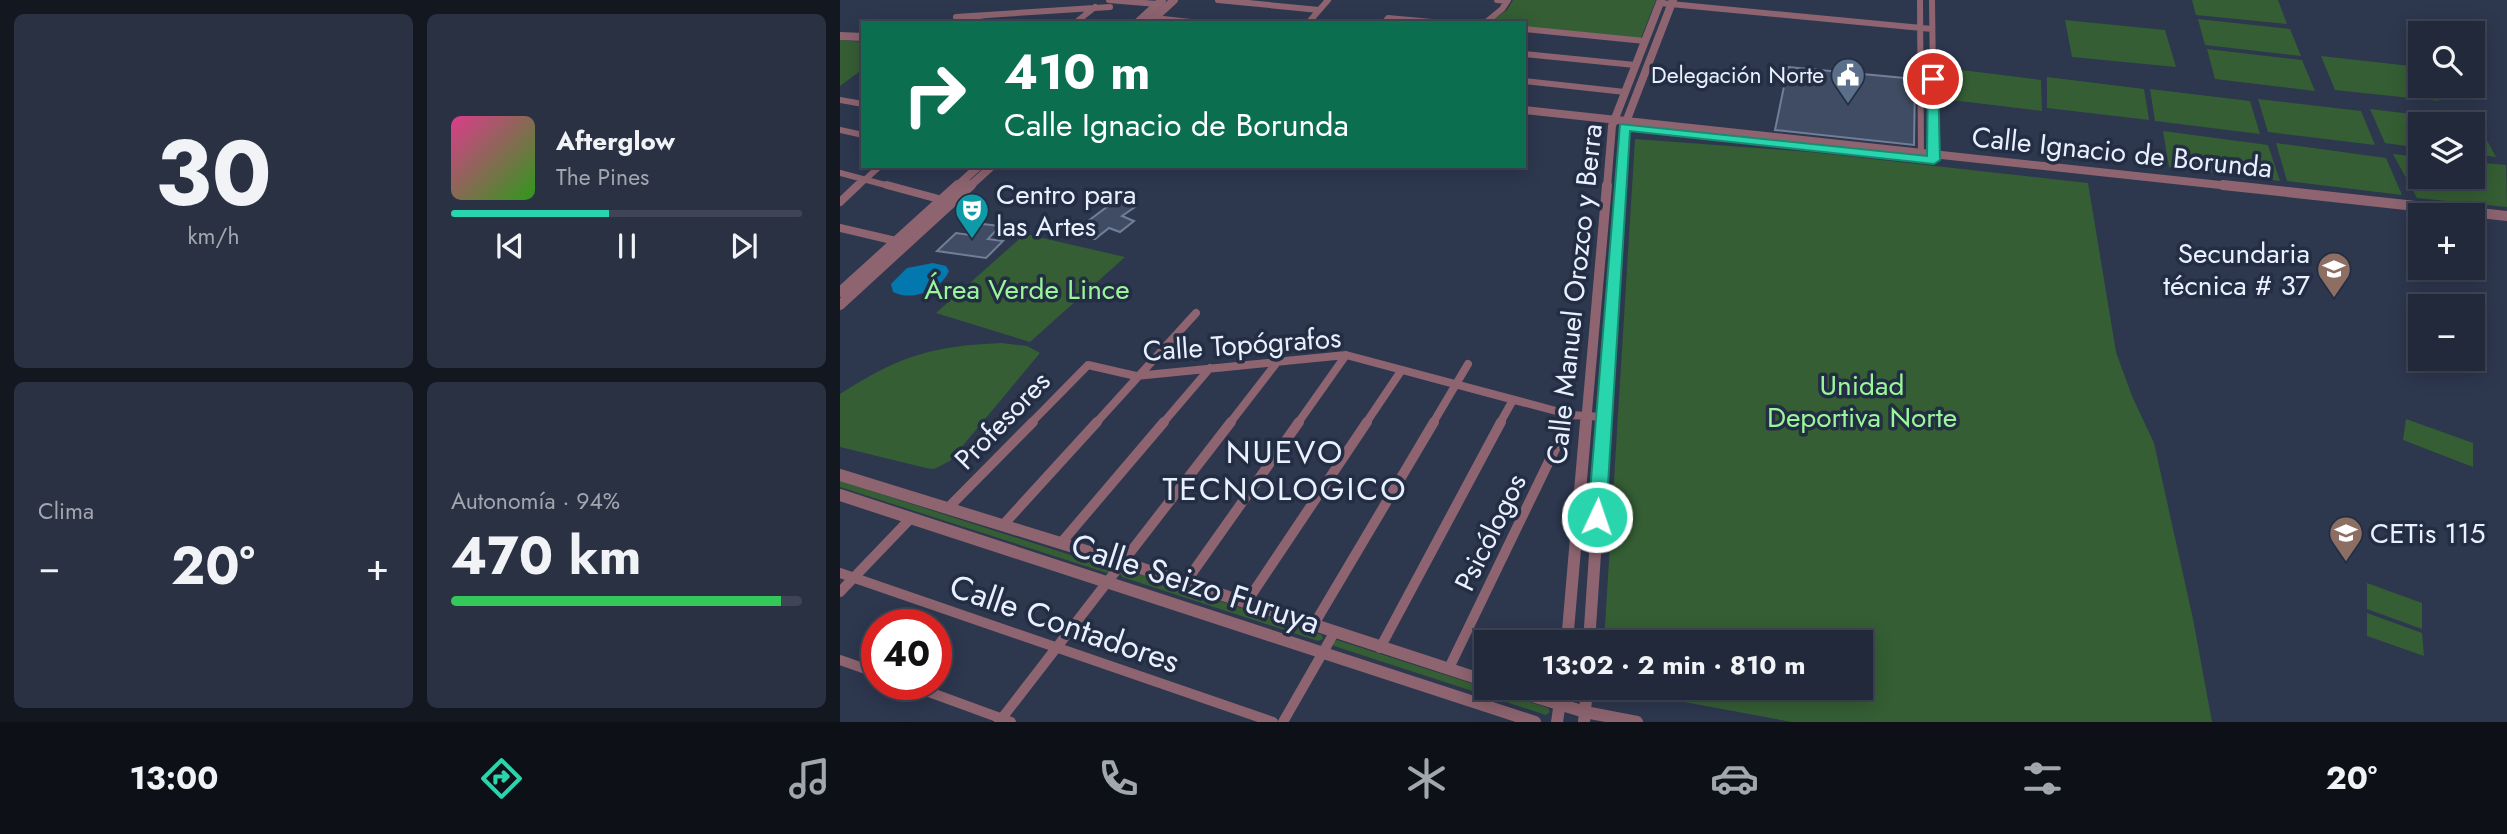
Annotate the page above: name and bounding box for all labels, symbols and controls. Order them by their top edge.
map controls [2408,21,2485,371]
button: search [2408,21,2485,98]
text: 410 m [1004,37,1150,107]
icon: right [889,49,980,140]
pin [1903,49,1963,109]
public building icon: Delegación Norte [1829,56,1867,105]
place label: Delegación Norte [1651,58,1824,92]
icon: arrive [1914,60,1952,98]
text: Calle Ignacio de Borunda [1004,102,1349,148]
text: 30 [155,108,272,239]
button: layers [2408,112,2485,189]
street label: Calle Ignacio de Borunda [1970,116,2274,189]
text: Afterglow [556,122,675,160]
street label: Calle Manuel Orozco y Berra [1536,122,1613,466]
text: The Pines [556,160,649,194]
place label: Centro para las Artes [996,174,1136,247]
theatre icon: Centro para las Artes [953,191,991,240]
button: + [2408,203,2485,280]
text: km/h [188,219,239,253]
icon: previous [491,227,529,265]
icon: pause [608,227,646,265]
icon: next [725,227,763,265]
place label: Secundaria técnica # 37 [2163,233,2310,306]
school or university icon: Secundaria técnica # 37 [2315,250,2353,299]
park label: Área Verde Lince [924,269,1130,310]
button: − [2408,294,2485,371]
street label: Calle Topógrafos [1141,317,1343,372]
street label: Profesores [945,362,1060,479]
park label: Unidad Deportiva Norte [1767,365,1957,438]
district label: NUEVO TECNOLOGICO [1162,429,1408,512]
street label: Psicólogos [1444,467,1536,598]
position arrow [1560,480,1634,554]
text: Autonomía · 94% [451,484,620,518]
text: Clima [38,494,94,528]
place label: CETis 115 [2370,513,2486,554]
school or university icon: CETis 115 [2327,514,2365,563]
text: 470 km [451,518,641,594]
street label: Calle Seizo Furuya [1065,521,1326,646]
text: 20° [171,528,255,604]
text: − [38,539,60,594]
text: + [366,539,389,594]
street label: Calle Contadores [944,562,1186,685]
speed limit sign: 40 [861,609,952,700]
text: 13:02 · 2 min · 810 m [1541,646,1806,684]
icon: directions [477,754,526,803]
icon: music [785,754,834,803]
icon: phone [1094,754,1143,803]
icon: climate [1402,754,1451,803]
icon: car [1710,754,1759,803]
icon: filters [2018,754,2067,803]
text: 13:00 [130,755,218,801]
text: 20° [2326,755,2377,801]

